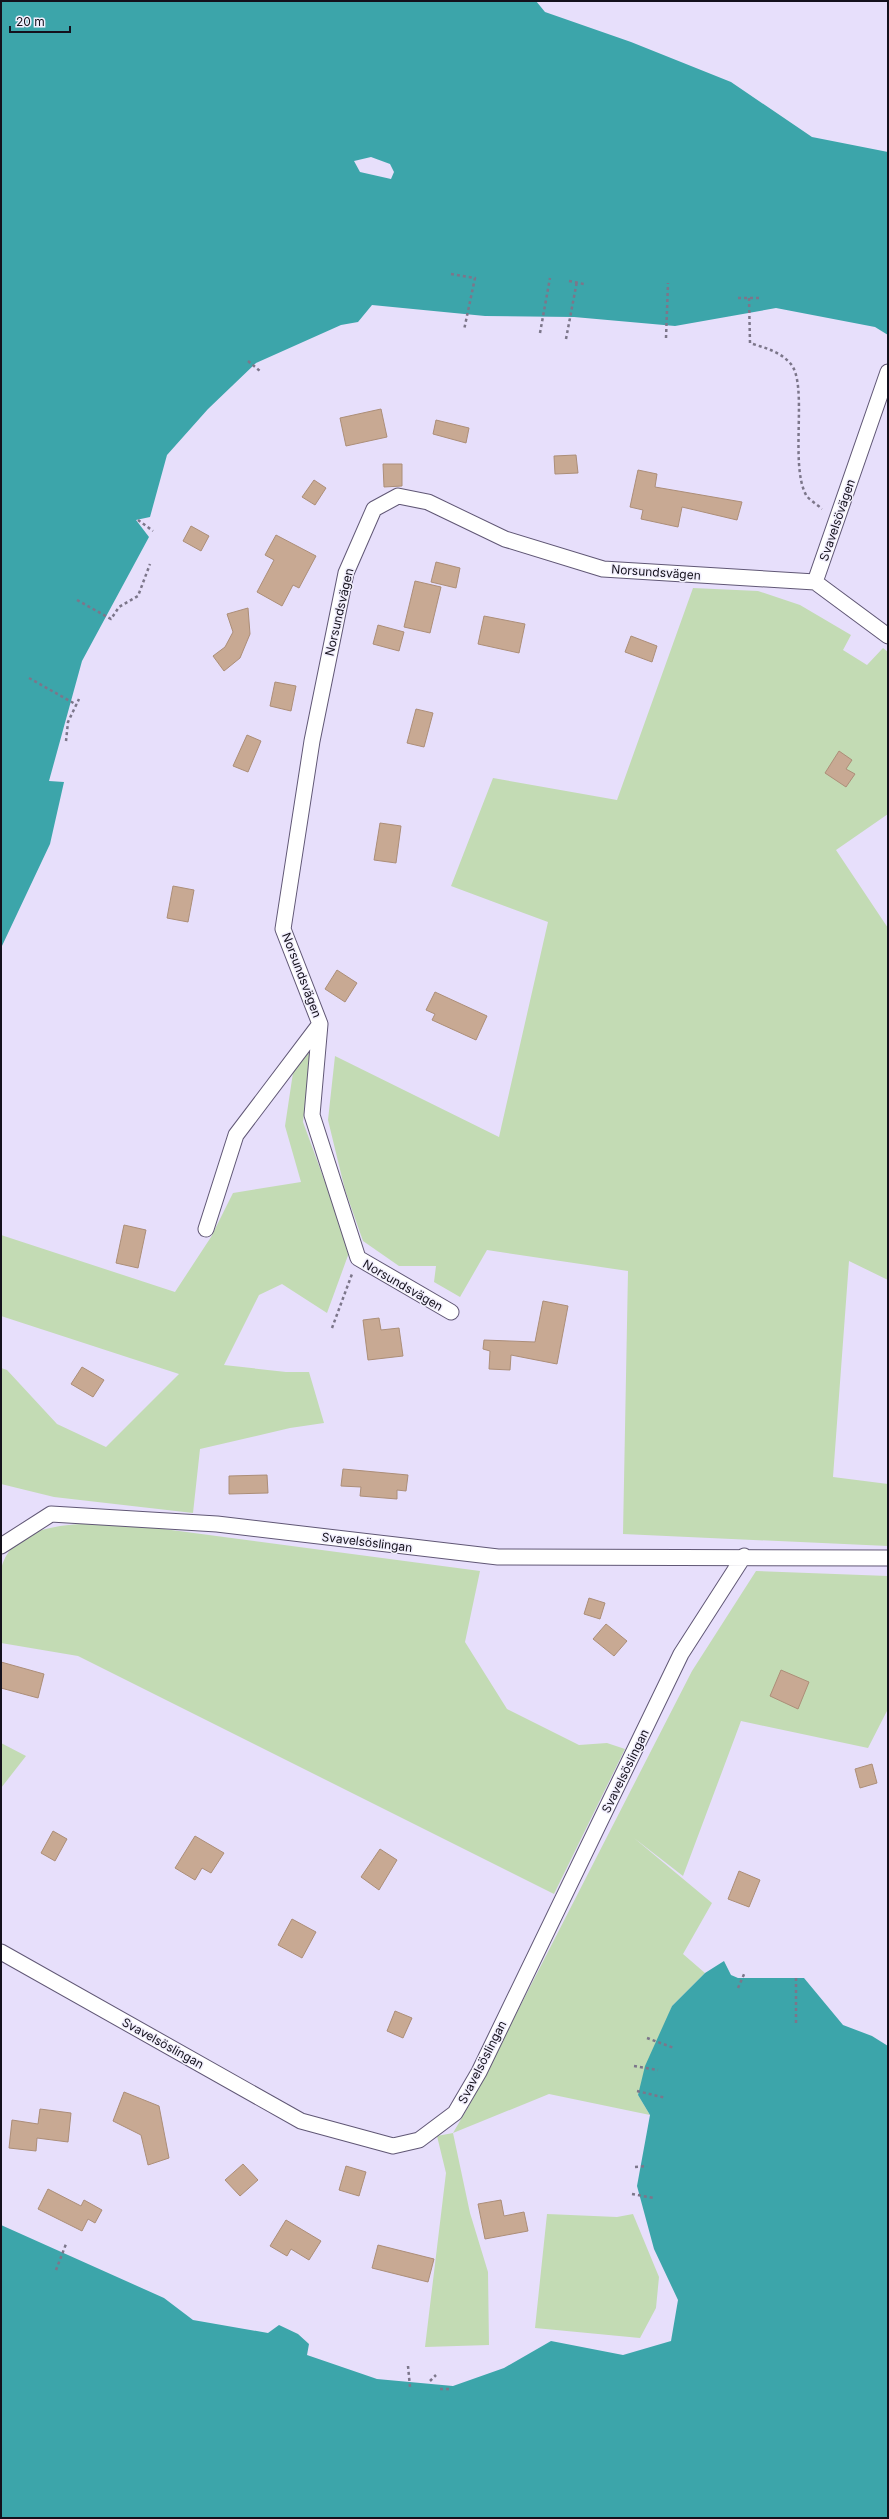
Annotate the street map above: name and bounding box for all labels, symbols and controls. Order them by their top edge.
scale bar [10,8,70,34]
text: 20 m [16,14,45,29]
street label: Svavelsövägen [816,477,858,563]
street label: Norsundsvägen [611,561,701,583]
street label: Norsundsvägen [322,567,356,657]
street label: Norsundsvägen [279,930,325,1020]
street label: Norsundsvägen [360,1256,446,1314]
street label: Svavelsöslingan [321,1529,413,1555]
street label: Svavelsöslingan [598,1727,652,1815]
street label: Svavelsöslingan [119,2014,207,2072]
street label: Svavelsöslingan [455,2018,509,2106]

